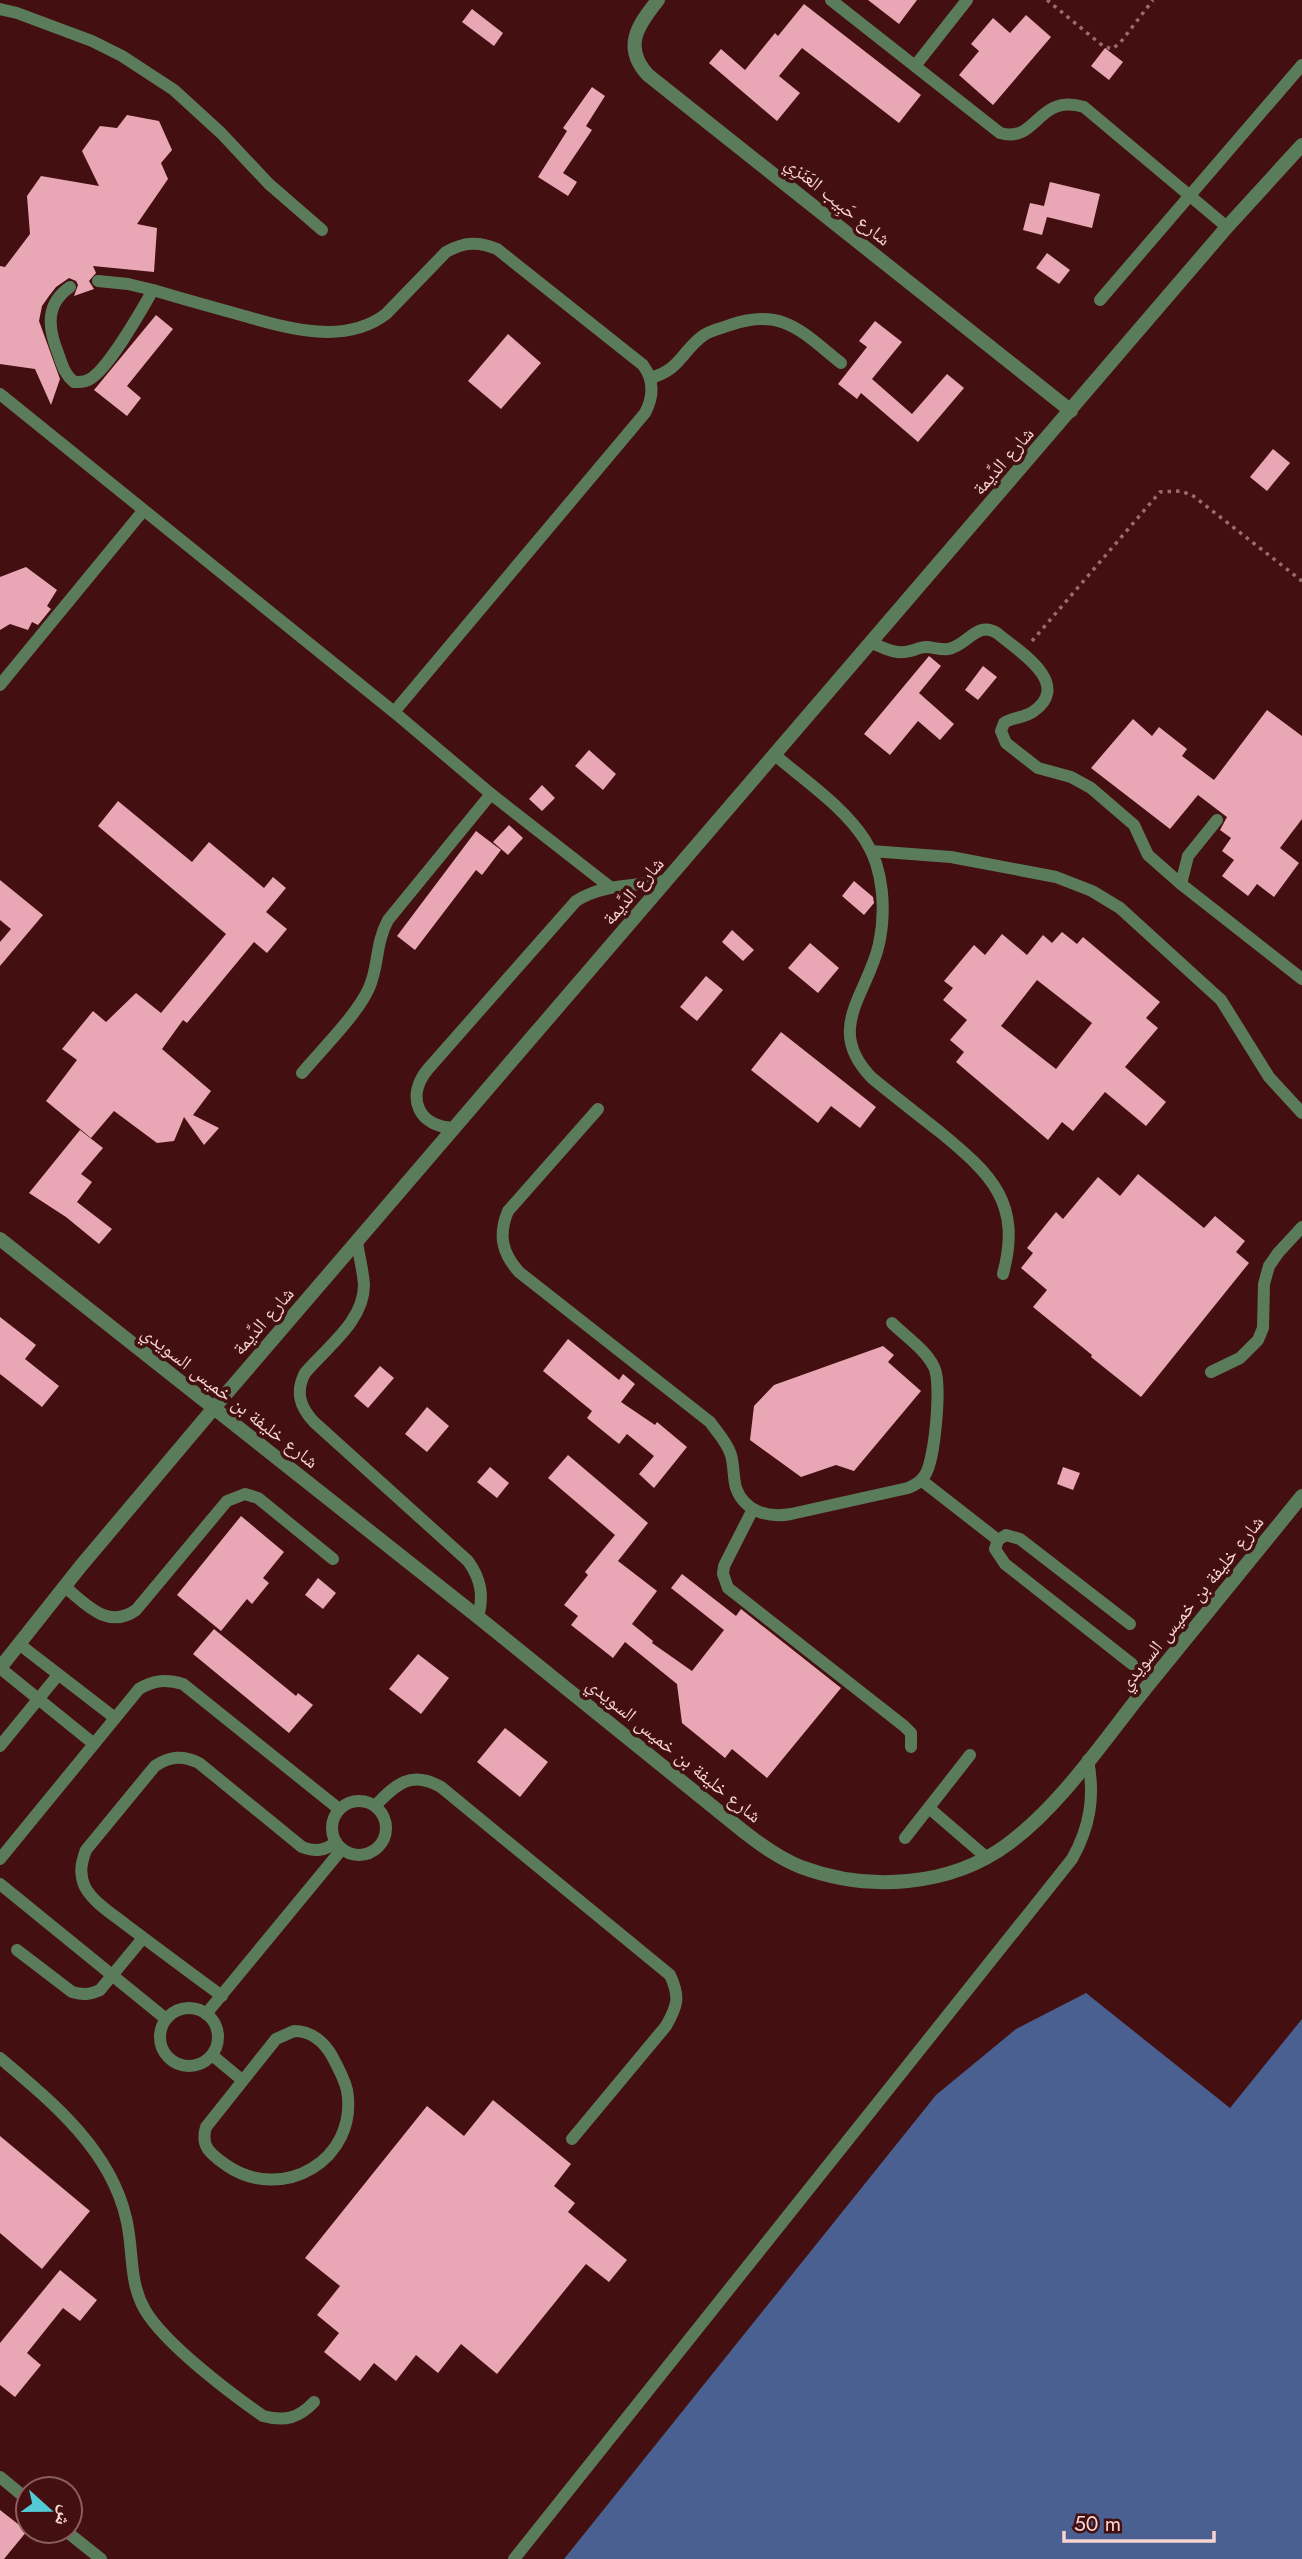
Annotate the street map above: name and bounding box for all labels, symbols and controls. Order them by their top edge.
street label: شارع حَبِيب العَنَزِي [778,150,897,253]
street label: شارع الدِّيمة [966,421,1040,501]
street label: شارع الدِّيمة [596,851,670,931]
street label: شارع الدِّيمة [226,1281,300,1361]
street label: شارع خليفة بن خميس السويدي [135,1319,324,1476]
street label: شارع خليفة بن خميس السويدي [1112,1510,1272,1697]
street label: شارع خليفة بن خميس السويدي [580,1671,767,1831]
north arrow [14,2475,84,2545]
scale bar [1064,2500,1214,2544]
text: ش [48,2502,81,2530]
text: 50 m [1074,2509,1121,2539]

